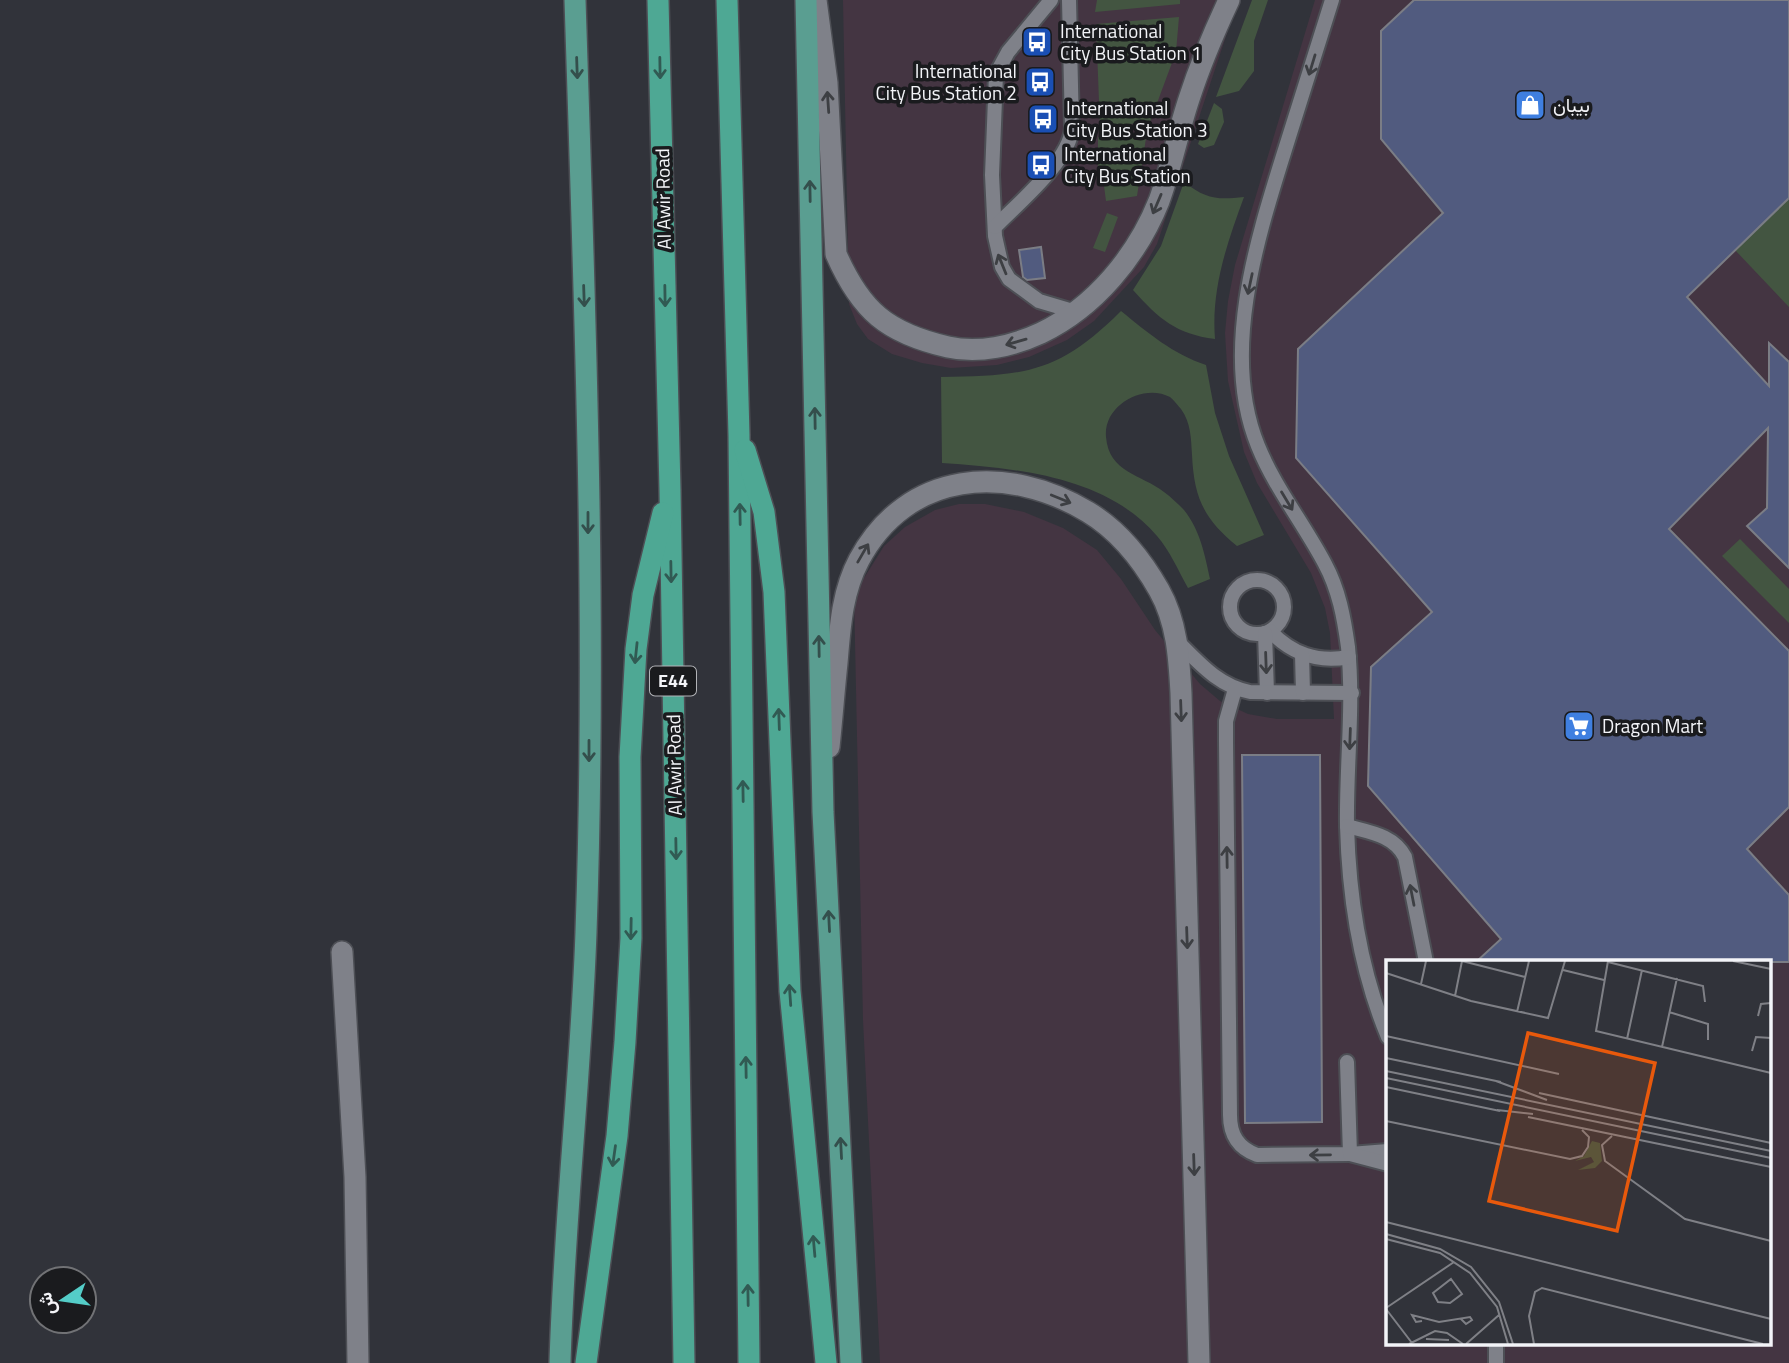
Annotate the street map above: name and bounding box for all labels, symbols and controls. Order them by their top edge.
place label: International City Bus Station 1 [1060,16,1202,67]
bus stop icon: International City Bus Station 1 [1020,25,1054,59]
one-way arrow [1304,54,1317,76]
one-way arrow [570,56,583,79]
one-way arrow [653,56,667,79]
place label: International City Bus Station 2 [875,56,1017,107]
bus stop icon: International City Bus Station 2 [1023,65,1057,99]
shop icon: بيبان [1513,88,1547,122]
place label: بيبان [1553,90,1590,119]
one-way arrow [822,91,835,114]
place label: International City Bus Station 3 [1066,93,1208,144]
bus stop icon: International City Bus Station 3 [1026,102,1060,136]
place label: International City Bus Station [1064,139,1191,190]
street label: Al Awir Road [647,148,678,250]
bus stop icon: International City Bus Station [1024,148,1058,182]
one-way arrow [803,180,817,203]
one-way arrow [1149,192,1162,214]
one-way arrow [995,254,1008,276]
one-way arrow [1242,272,1256,295]
one-way arrow [577,284,591,307]
one-way arrow [659,284,672,307]
one-way arrow [1005,337,1027,350]
one-way arrow [808,407,822,430]
one-way arrow [1281,491,1295,511]
one-way arrow [1049,494,1071,507]
one-way arrow [733,503,747,526]
one-way arrow [581,511,595,534]
one-way arrow [857,543,870,564]
one-way arrow [664,560,678,583]
one-way arrow [813,635,826,658]
one-way arrow [629,641,642,664]
one-way arrow [1259,651,1272,674]
road number: E44 [650,666,696,696]
one-way arrow [1174,699,1188,722]
one-way arrow [773,708,786,731]
supermarket icon: Dragon Mart [1562,709,1596,743]
place label: Dragon Mart [1602,711,1704,740]
street label: Al Awir Road [658,714,689,816]
one-way arrow [1343,727,1357,750]
one-way arrow [582,739,596,762]
one-way arrow [736,780,750,803]
one-way arrow [669,837,683,860]
one-way arrow [1220,845,1234,868]
one-way arrow [1405,884,1419,907]
one-way arrow [822,910,835,933]
one-way arrow [624,917,638,940]
one-way arrow [1181,926,1194,949]
inset map [1386,960,1772,1346]
one-way arrow [783,985,796,1007]
one-way arrow [739,1056,753,1079]
one-way arrow [834,1137,847,1160]
one-way arrow [607,1144,620,1167]
one-way arrow [1309,1148,1332,1161]
one-way arrow [1187,1154,1200,1177]
one-way arrow [807,1236,820,1258]
north arrow [28,1265,98,1335]
one-way arrow [741,1284,755,1307]
text: ش [29,1289,63,1318]

